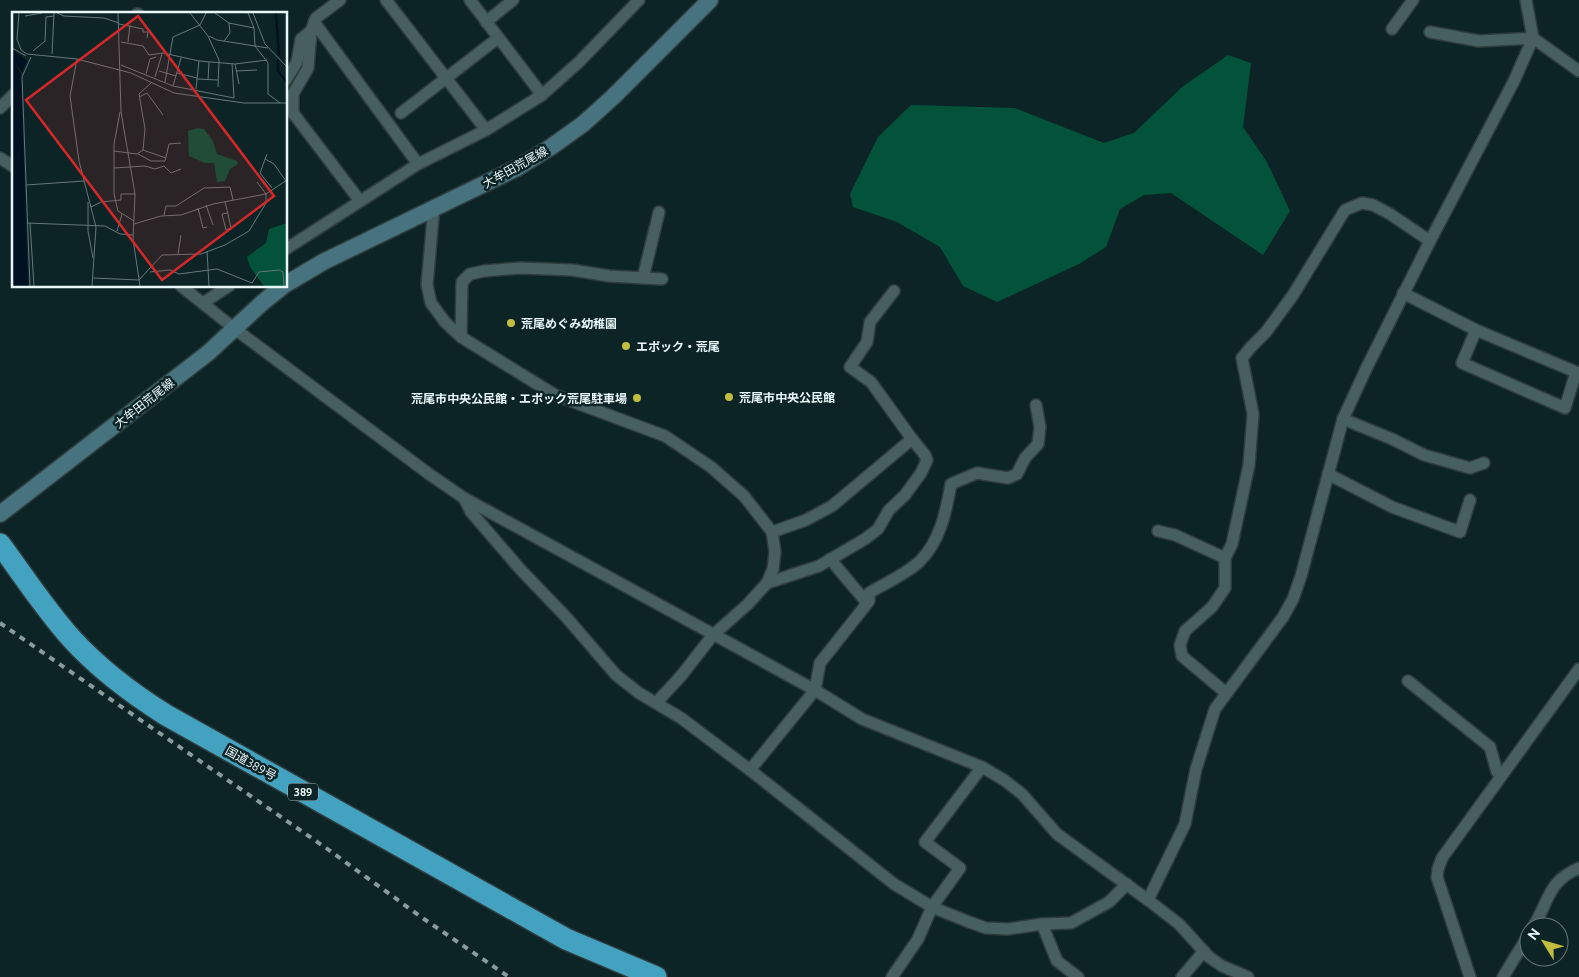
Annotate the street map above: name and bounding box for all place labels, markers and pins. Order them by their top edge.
marker: 荒尾めぐみ幼稚園 [505,317,517,329]
place label: 荒尾めぐみ幼稚園 [521,317,617,330]
marker: エポック・荒尾 [620,340,632,352]
place label: エポック・荒尾 [636,340,720,353]
marker: 荒尾市中央公民館 [723,391,735,403]
place label: 荒尾市中央公民館 [739,391,835,404]
place label: 荒尾市中央公民館・エポック荒尾駐車場 [411,392,627,405]
marker: 荒尾市中央公民館・エポック荒尾駐車場 [631,392,643,404]

